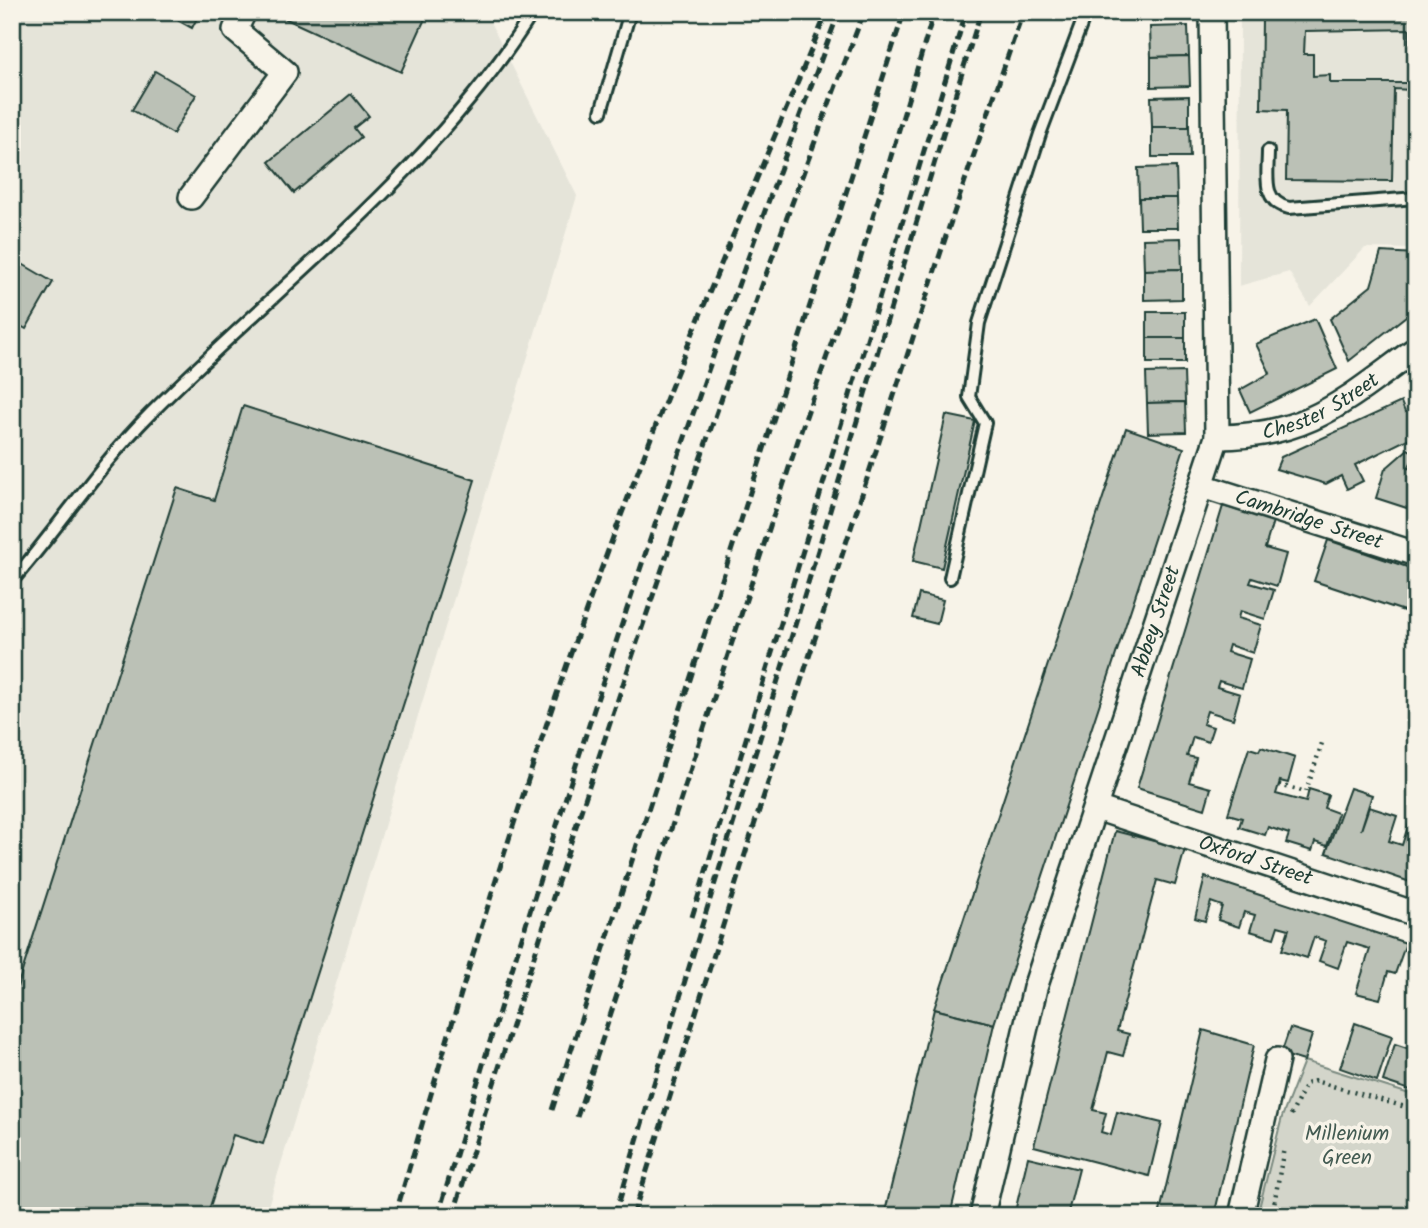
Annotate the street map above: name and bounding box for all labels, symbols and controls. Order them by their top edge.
street label: Chester Street [1259,364,1387,449]
street label: Cambridge Street [1230,481,1388,559]
street label: Abbey Street [1122,561,1190,682]
street label: Oxford Street [1194,827,1318,895]
park label: Millenium Green [1305,1118,1389,1175]

